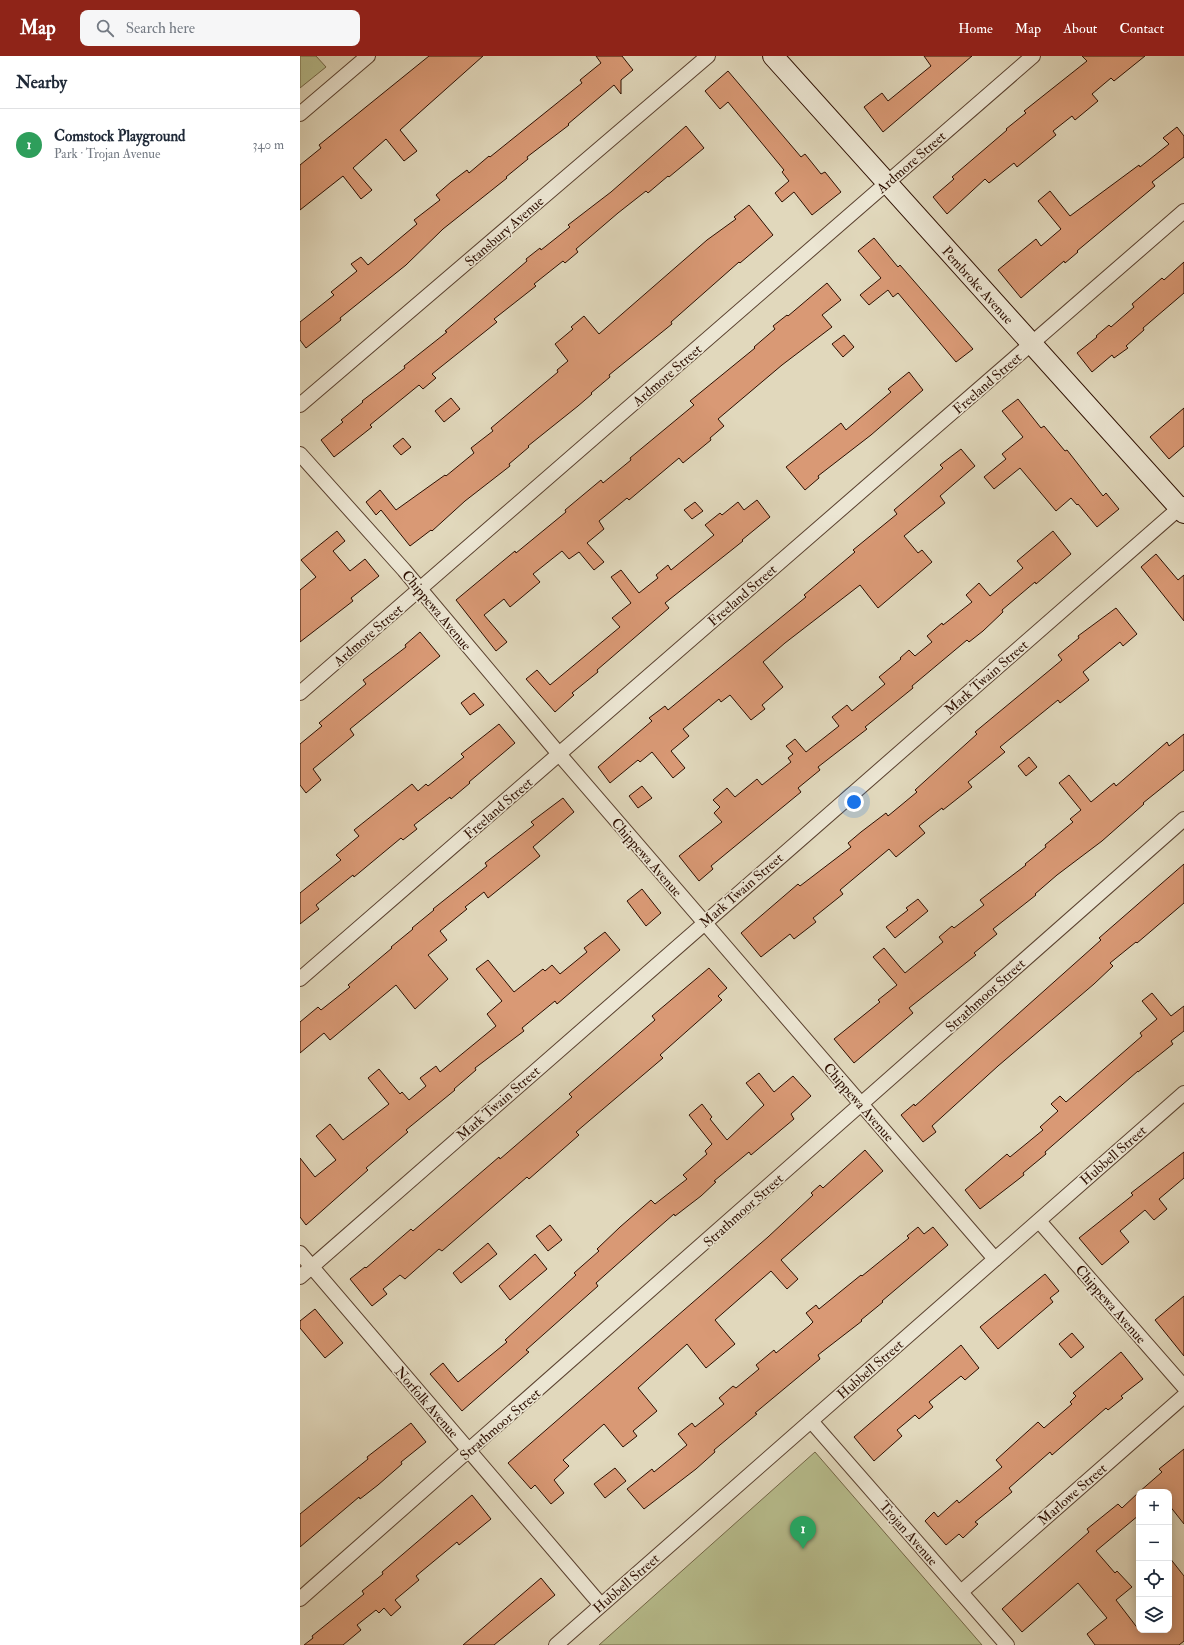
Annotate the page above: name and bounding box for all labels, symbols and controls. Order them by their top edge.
search box [80,10,360,46]
text: Map [20,16,56,40]
icon: search [94,17,116,39]
text: Search here [126,19,195,38]
text: Home [958,20,993,37]
text: Map [1015,20,1041,37]
text: About [1063,20,1097,37]
text: Contact [1119,20,1164,37]
text: Nearby [16,72,67,93]
text: Comstock Playground [54,127,185,146]
street label: Ardmore Street [872,127,950,198]
text: 1 [27,137,31,153]
text: 340 m [253,137,284,153]
text: Park · Trojan Avenue [54,146,160,162]
street label: Stansbury Avenue [461,192,548,271]
street label: Pembroke Avenue [938,243,1017,328]
street label: Ardmore Street [628,340,706,411]
street label: Freeland Street [950,349,1025,418]
street label: Freeland Street [705,561,780,630]
street label: Chippewa Avenue [397,567,475,654]
street label: Ardmore Street [329,600,407,671]
street label: Mark Twain Street [941,636,1032,718]
street label: Freeland Street [461,774,536,843]
your location [844,792,864,812]
street label: Chippewa Avenue [607,814,686,901]
street label: Mark Twain Street [696,849,787,931]
street label: Strathmoor Street [942,955,1029,1036]
street label: Chippewa Avenue [819,1059,898,1146]
street label: Mark Twain Street [453,1062,544,1144]
street label: Hubbell Street [1077,1122,1150,1189]
street label: Strathmoor Street [700,1170,787,1251]
street label: Chippewa Avenue [1071,1261,1150,1348]
street label: Hubbell Street [834,1336,907,1403]
street label: Norfolk Avenue [391,1363,462,1442]
street label: Strathmoor Street [456,1384,545,1464]
street label: Marlowe Street [1034,1460,1111,1529]
map controls [1136,1489,1172,1633]
button: + [1136,1489,1172,1525]
street label: Trojan Avenue [876,1497,942,1569]
pin: 1 [790,1516,816,1549]
button: − [1136,1525,1172,1561]
street label: Hubbell Street [590,1550,663,1617]
button: locate [1136,1561,1172,1597]
button: layers [1136,1597,1172,1633]

